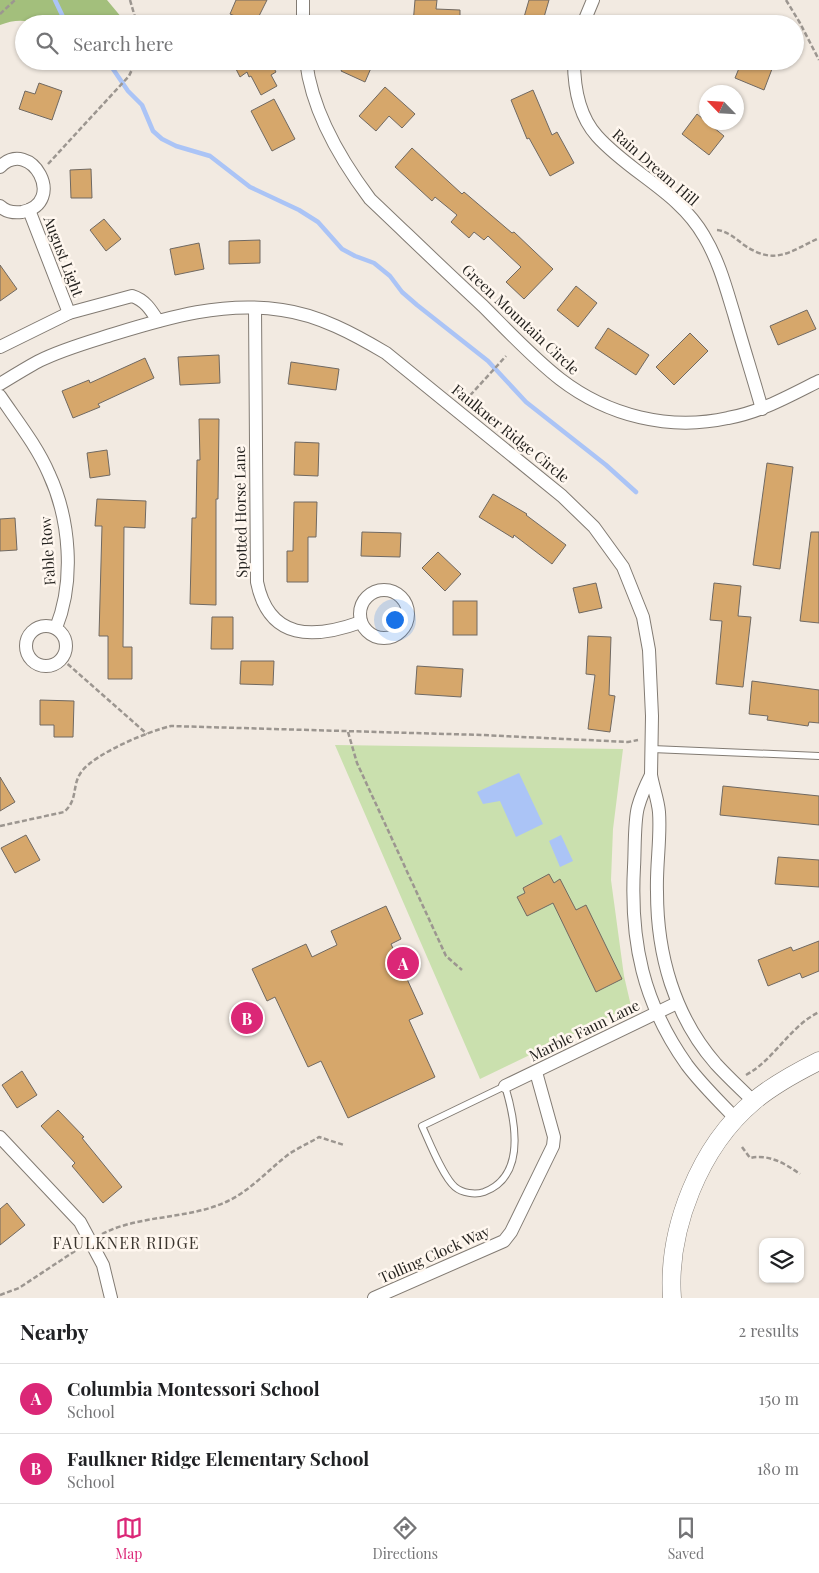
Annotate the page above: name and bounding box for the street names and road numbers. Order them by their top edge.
street label: Rain Dream Hill [609,124,703,210]
street label: August Light [39,212,89,300]
street label: Green Mountain Circle [458,259,584,379]
street label: Faulkner Ridge Circle [448,379,574,487]
street label: Spotted Horse Lane [229,446,251,578]
street label: Fable Row [35,515,59,586]
street label: Marble Faun Lane [525,995,643,1065]
street label: Tolling Clock Way [375,1220,493,1287]

